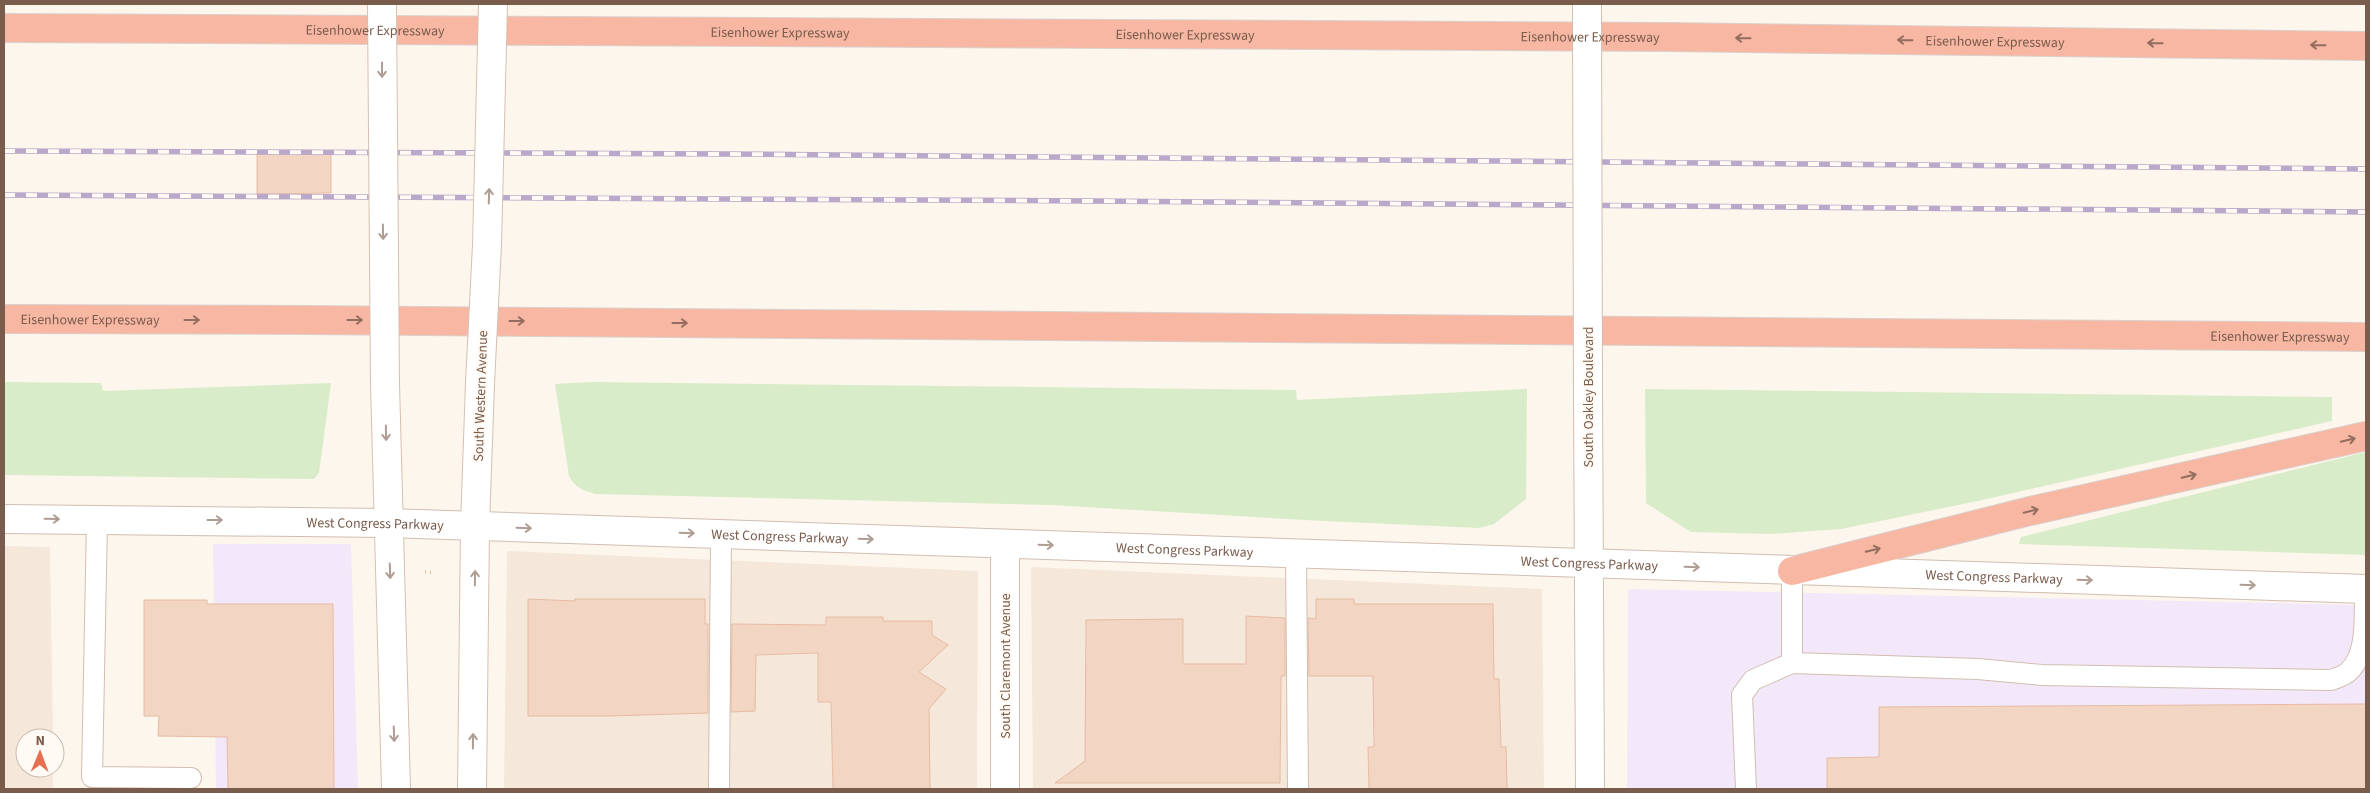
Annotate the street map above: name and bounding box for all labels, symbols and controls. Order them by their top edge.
street label: Eisenhower Expressway [305,21,445,41]
street label: Eisenhower Expressway [710,23,850,44]
street label: Eisenhower Expressway [1115,25,1255,46]
street label: Eisenhower Expressway [1520,27,1660,48]
street label: Eisenhower Expressway [1925,31,2065,53]
one-way arrow [1735,33,1751,43]
one-way arrow [1897,35,1914,45]
one-way arrow [2147,38,2164,48]
one-way arrow [2310,40,2326,50]
one-way arrow [377,62,387,78]
one-way arrow [484,188,493,204]
one-way arrow [378,224,388,240]
street label: Eisenhower Expressway [20,310,160,331]
one-way arrow [184,315,200,325]
one-way arrow [346,315,363,325]
one-way arrow [509,316,525,326]
one-way arrow [672,318,688,327]
street label: South Oakley Boulevard [1579,327,1599,467]
street label: Eisenhower Expressway [2210,327,2350,348]
street label: South Western Avenue [469,330,493,462]
one-way arrow [381,424,391,440]
one-way arrow [2339,435,2355,444]
one-way arrow [2181,471,2197,480]
one-way arrow [2022,506,2038,515]
street label: West Congress Parkway [306,513,444,536]
one-way arrow [44,514,60,524]
one-way arrow [206,515,223,525]
one-way arrow [516,523,532,533]
street label: West Congress Parkway [711,525,849,549]
one-way arrow [678,528,694,538]
one-way arrow [858,534,874,544]
street label: West Congress Parkway [1116,538,1254,563]
one-way arrow [1038,540,1054,550]
one-way arrow [1865,545,1881,554]
street label: West Congress Parkway [1520,552,1659,576]
one-way arrow [1683,562,1699,572]
one-way arrow [385,563,394,579]
street label: West Congress Parkway [1925,565,2064,590]
one-way arrow [470,570,479,586]
one-way arrow [2077,575,2093,585]
one-way arrow [2240,580,2256,590]
street label: South Claremont Avenue [996,593,1016,739]
one-way arrow [389,726,399,742]
north arrow [15,728,65,778]
text: N [35,731,45,751]
one-way arrow [468,733,478,749]

